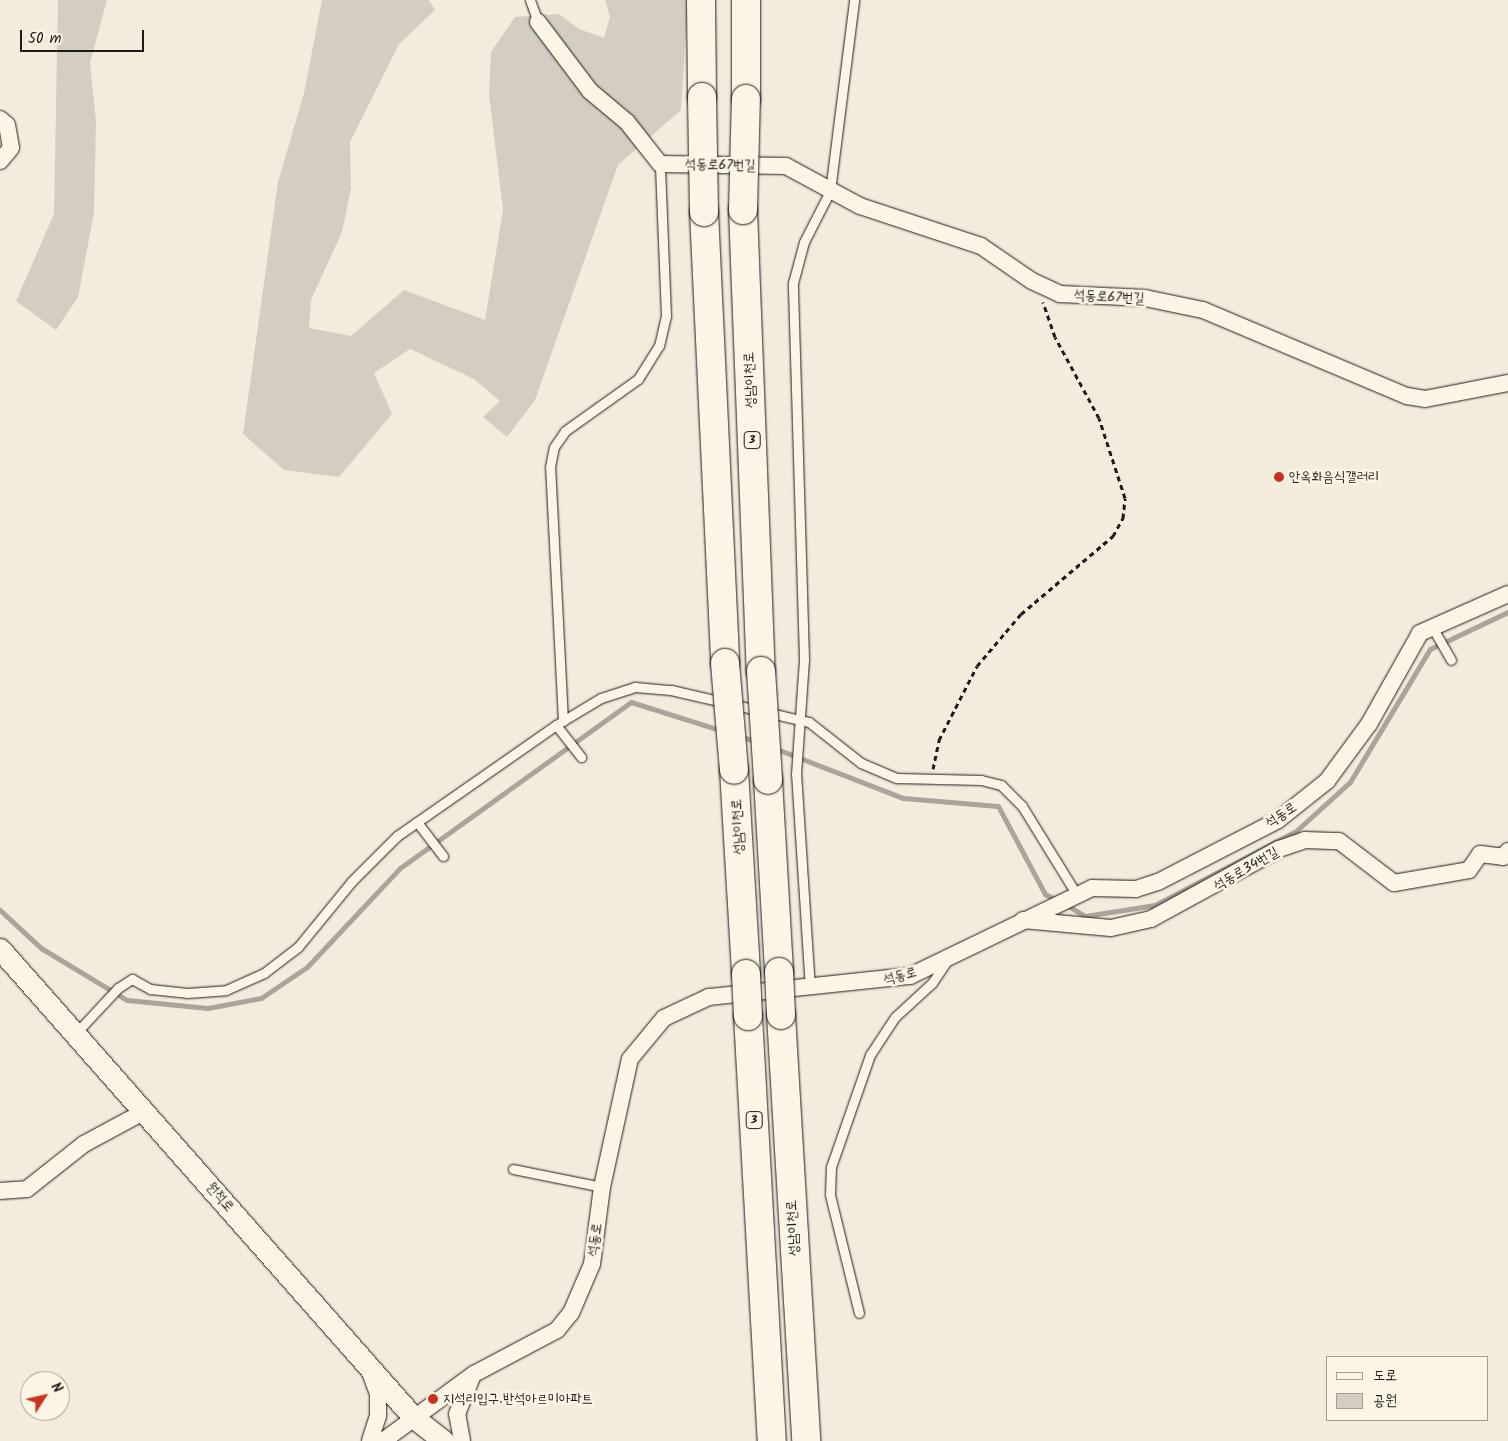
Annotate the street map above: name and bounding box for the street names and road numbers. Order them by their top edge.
street label: 석동로67번길 [685,156,755,174]
street label: 석동로67번길 [1073,287,1145,307]
street label: 성남이천로 [741,352,759,408]
road number: 3 [743,430,761,450]
street label: 성남이천로 [728,798,748,856]
street label: 석동로 [1262,799,1300,831]
street label: 석동로34번길 [1211,844,1281,894]
street label: 석동로 [882,964,918,988]
road number: 3 [745,1110,763,1130]
street label: 원적로 [203,1179,237,1215]
street label: 성남이천로 [783,1199,803,1257]
street label: 석동로 [584,1222,606,1258]

